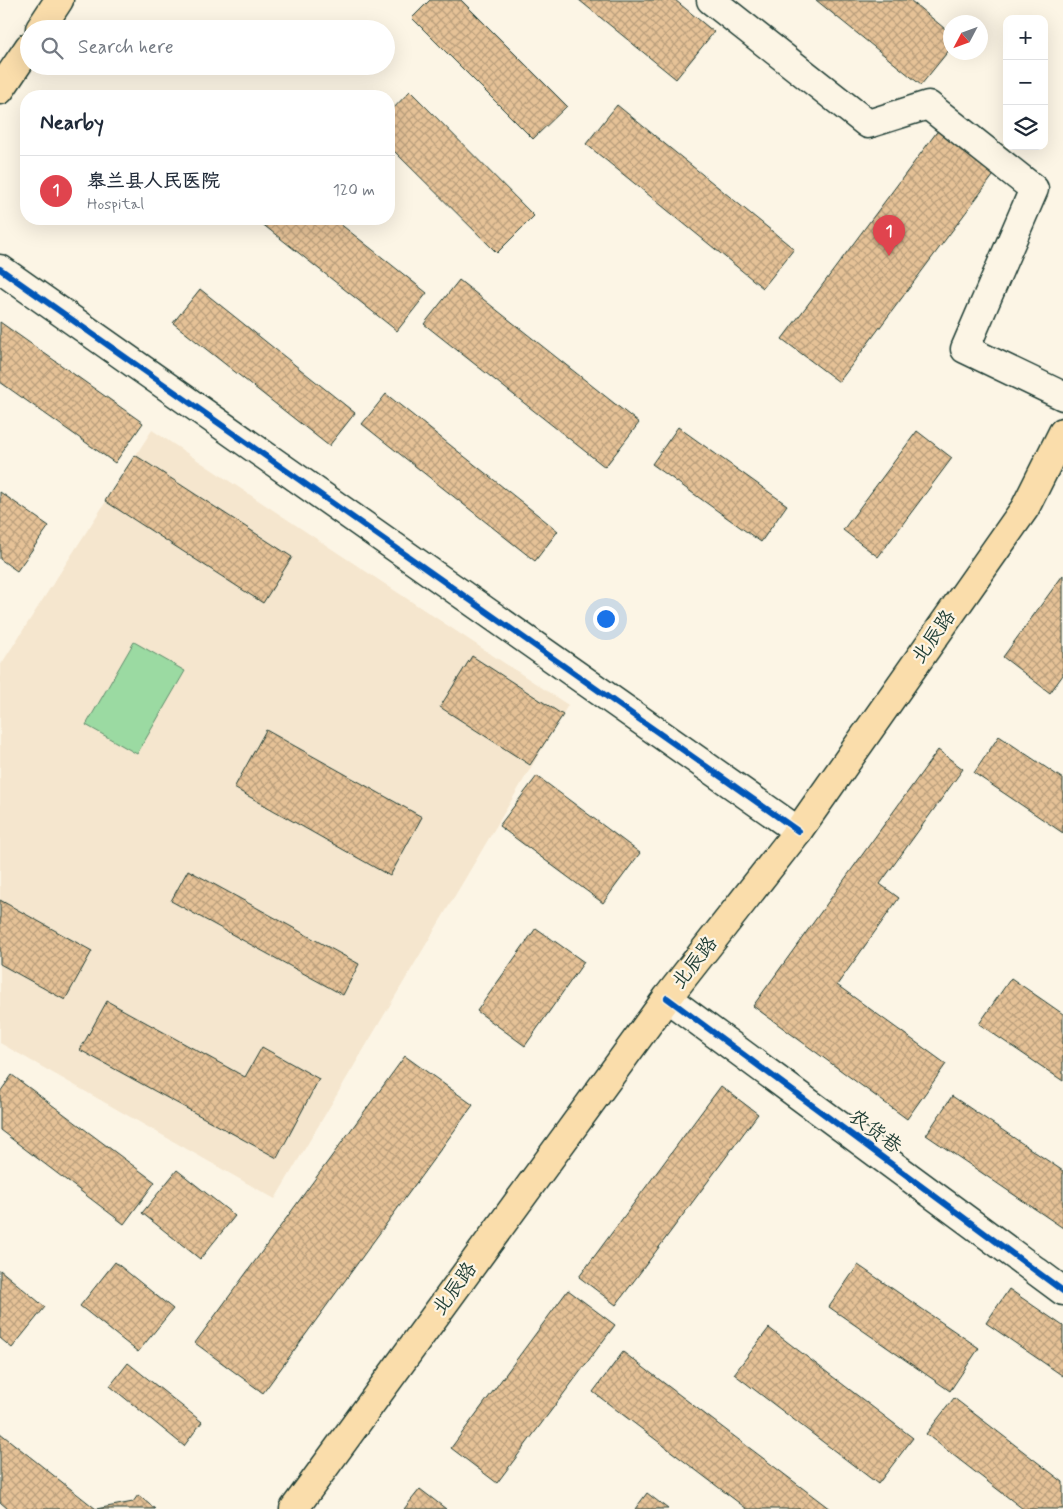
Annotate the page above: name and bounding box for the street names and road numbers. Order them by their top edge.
street label: 北辰路 [906,604,963,669]
street label: 北辰路 [666,930,725,995]
street label: 农货巷 [843,1103,908,1161]
street label: 北辰路 [426,1256,484,1321]

